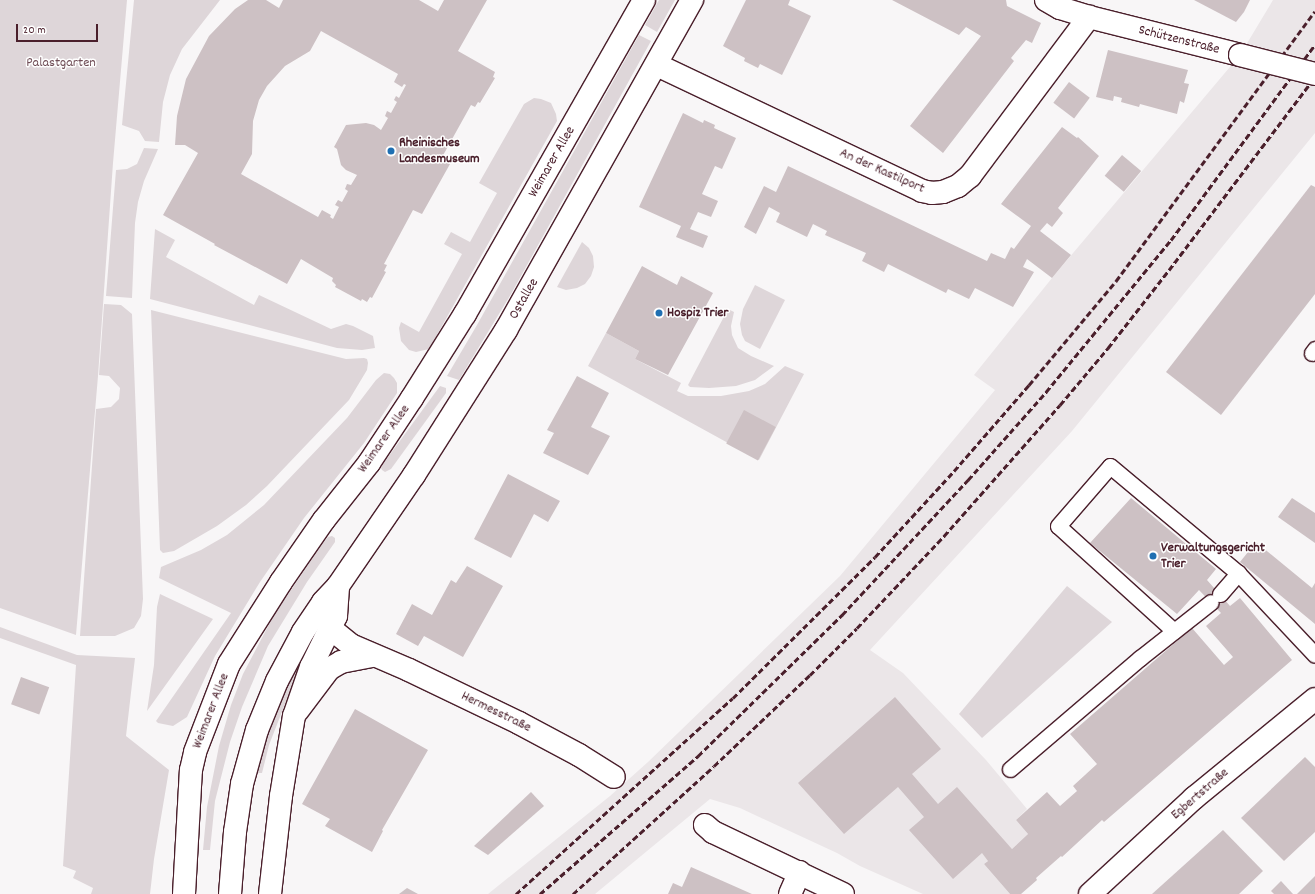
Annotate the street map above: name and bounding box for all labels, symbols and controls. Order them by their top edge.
scale bar [18,16,100,42]
text: 20 m [23,22,46,39]
street label: Schützenstraße [1137,22,1221,58]
park label: Palastgarten [26,55,96,71]
street label: Weimarer Allee [525,123,579,201]
place label: Rheinisches Landesmuseum [399,135,480,168]
street label: An der Kastilport [837,145,927,197]
marker: Rheinisches Landesmuseum [386,146,396,156]
street label: Ostallee [506,275,542,323]
place label: Hospiz Trier [667,305,729,321]
marker: Hospiz Trier [654,308,664,318]
street label: Weimarer Allee [354,402,414,476]
place label: Verwaltungsgericht Trier [1161,540,1265,572]
marker: Verwaltungsgericht Trier [1148,551,1158,561]
street label: Weimarer Allee [189,671,233,751]
street label: Hermesstraße [458,688,534,736]
street label: Egbertstraße [1168,764,1232,824]

